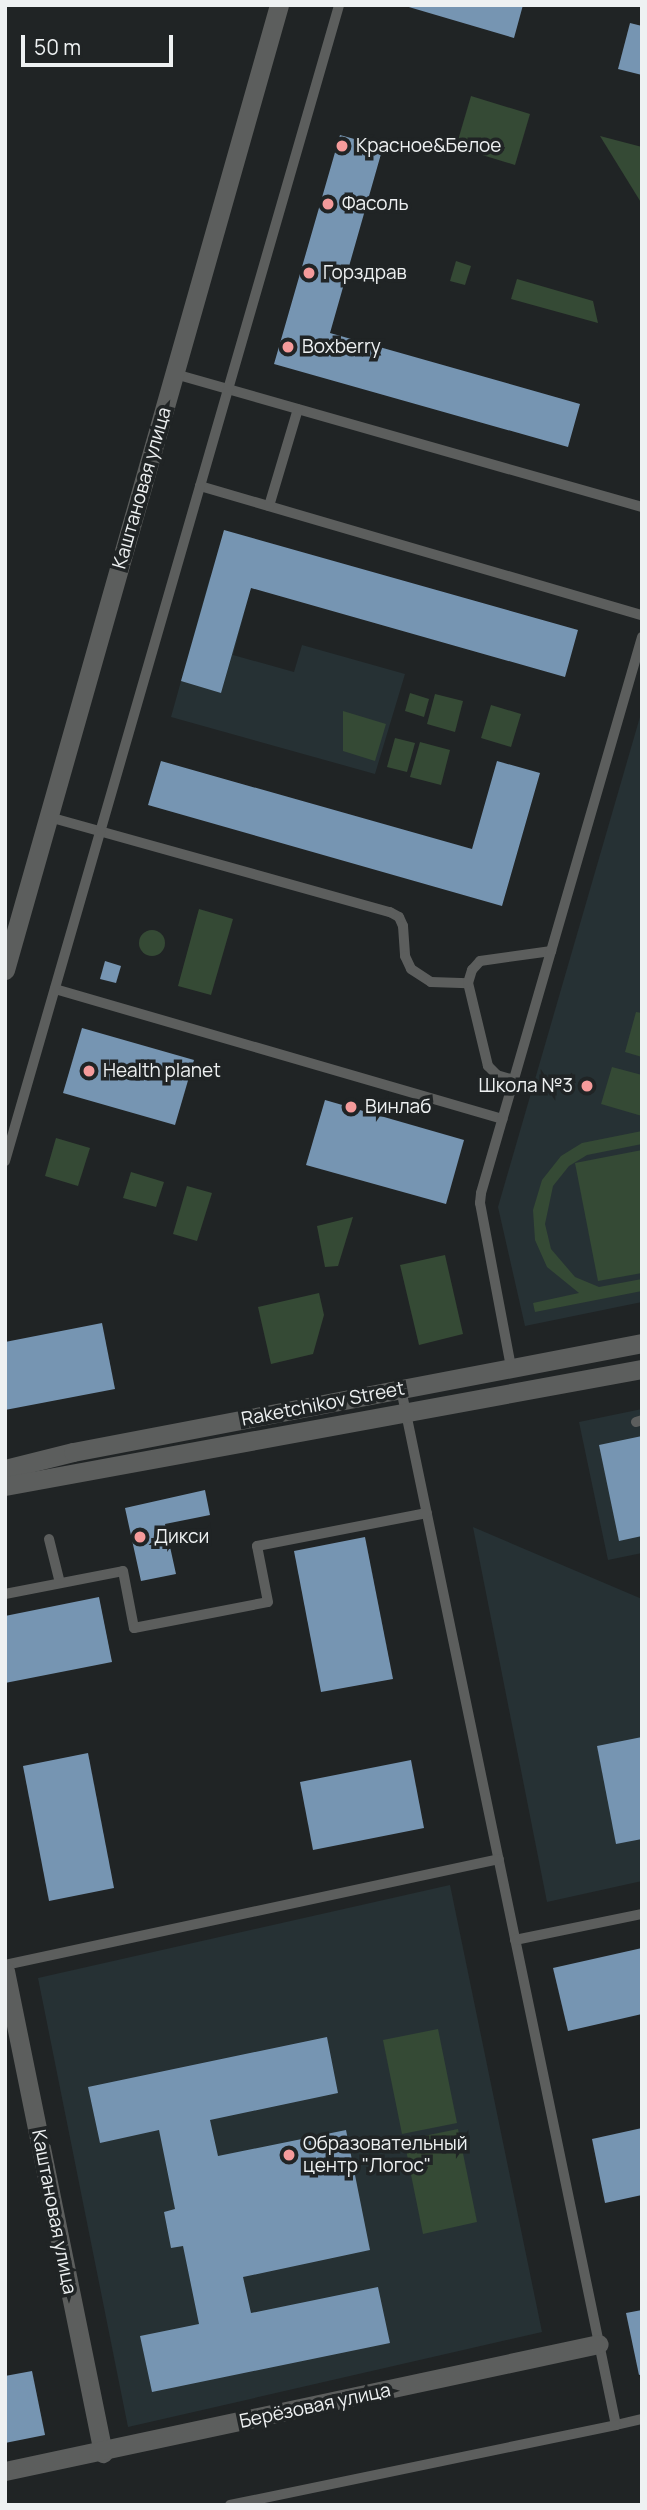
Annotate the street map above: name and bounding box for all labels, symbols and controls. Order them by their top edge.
scale bar [24,21,177,65]
text: 50 m [34,33,81,61]
place label: Красное&Белое [356,135,501,157]
marker: Красное&Белое [334,138,350,154]
place label: Фасоль [342,193,409,215]
marker: Фасоль [320,196,336,212]
place label: Горздрав [323,262,407,284]
marker: Горздрав [301,265,317,281]
place label: Boxberry [302,336,381,358]
marker: Boxberry [280,339,296,355]
street label: Каштановая улица [108,404,176,572]
place label: Health planet [103,1060,221,1082]
marker: Health planet [81,1063,97,1079]
place label: Школа №3 [478,1075,573,1097]
marker: Школа №3 [579,1078,595,1094]
place label: Винлаб [365,1096,431,1118]
marker: Винлаб [343,1099,359,1115]
street label: Raketchikov Street [240,1377,406,1431]
place label: Дикси [154,1526,209,1548]
marker: Дикси [132,1529,148,1545]
street label: Каштановая улица [27,2128,81,2296]
place label: Образовательный центр "Логос" [303,2133,468,2177]
marker: Образовательный центр "Логос" [281,2147,297,2163]
street label: Берёзовая улица [237,2379,393,2433]

